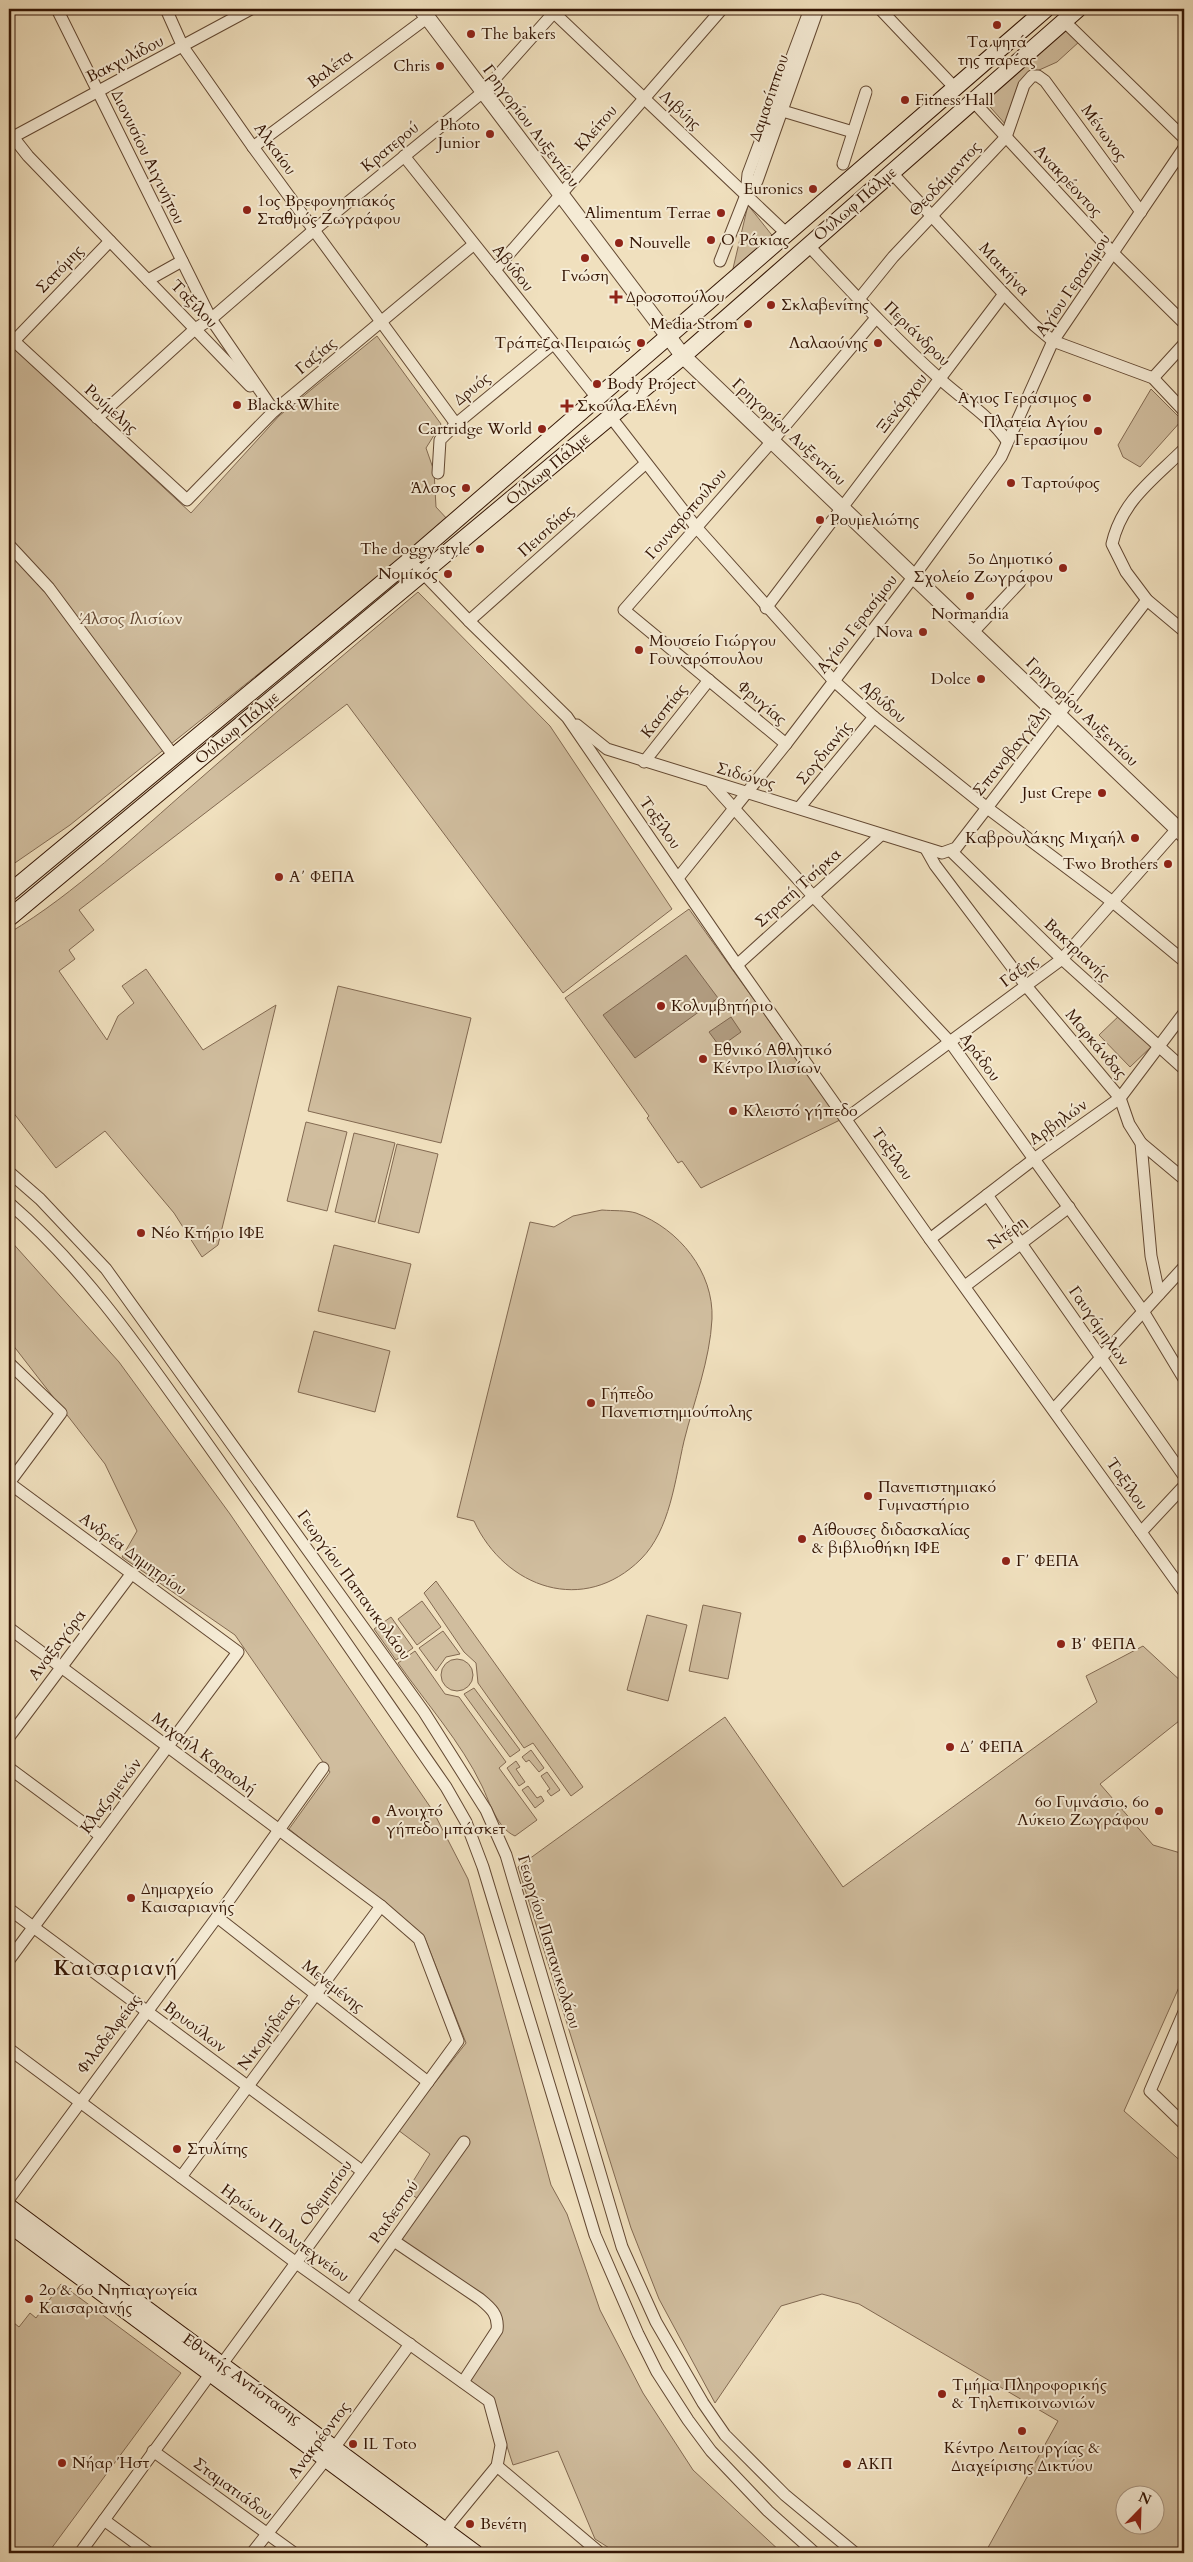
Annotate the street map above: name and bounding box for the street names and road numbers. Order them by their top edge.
street label: Βακχυλίδου [82,30,168,88]
street label: Βαλέτα [303,44,358,93]
street label: Δαμασίππου [744,51,794,145]
street label: Γρηγορίου Αυξεντίου [477,60,585,192]
street label: Λιβύης [654,85,706,135]
street label: Διονυσίου Αιγινήτου [106,86,190,228]
street label: Κλείτου [570,100,622,156]
street label: Μένωνος [1076,100,1132,166]
street label: Κρατερού [356,117,424,177]
street label: Αλκαίου [249,118,301,180]
street label: Θεοδάμαντος [904,136,986,222]
street label: Ανακρέοντος [1029,140,1107,222]
street label: Ούλωφ Πάλμε [809,162,901,246]
street label: Αγίου Γερασίμου [1030,229,1116,341]
street label: Μαικήνα [974,238,1034,301]
street label: Σατόμης [31,240,89,298]
street label: Αβύδου [487,240,539,296]
street label: Ταξίλου [165,275,223,333]
street label: Περιάνδρου [879,297,955,371]
street label: Γαζίας [291,332,341,380]
street label: Δρυός [449,367,495,411]
street label: Ξενάρχου [872,368,932,438]
street label: Γρηγορίου Αυξεντίου [727,373,851,491]
street label: Ρούμελης [79,379,143,439]
street label: Ούλωφ Πάλμε [501,427,595,511]
street label: Γουναροπούλου [640,464,732,564]
street label: Πεισιδίας [513,500,579,562]
street label: Αγίου Γερασίμου [811,570,903,678]
street label: Γρηγορίου Αυξεντίου [1021,652,1143,772]
street label: Φρυγίας [733,676,792,730]
street label: Αβύδου [855,676,911,728]
street label: Κασπίας [636,679,692,743]
street label: Ούλωφ Πάλμε [190,686,284,770]
street label: Σπανοβαγγέλη [968,701,1054,801]
street label: Σογδιανής [791,716,857,790]
street label: Σιδώνος [714,757,778,795]
street label: Ταξίλου [634,792,686,854]
street label: Στρατή Τσίρκα [750,843,846,933]
street label: Βακτριανής [1039,914,1115,986]
street label: Γάζης [995,949,1043,993]
street label: Μαρκάνδας [1060,1004,1132,1084]
street label: Αράδου [954,1028,1006,1086]
street label: Αρβηλών [1024,1094,1092,1150]
street label: Ταξίλου [866,1123,918,1185]
street label: Ντέρη [983,1211,1031,1255]
street label: Γαυγάμηλων [1063,1282,1135,1370]
street label: Ταξίλου [1101,1453,1153,1515]
street label: Γεωργίου Παπανικολάου [292,1505,416,1665]
street label: Ανδρέα Δημητρίου [75,1507,191,1601]
street label: Αναξαγόρα [23,1605,91,1685]
street label: Μιχαήλ Καραολή [147,1707,261,1801]
street label: Κλαζομενών [75,1754,147,1838]
street label: Γεωργίου Παπανικολάου [512,1852,586,2032]
street label: Μενεμένης [297,1955,369,2017]
street label: Νικομήδειας [233,1989,303,2075]
street label: Φιλαδελφείας [72,1990,146,2078]
street label: Βρυούλων [159,1996,231,2058]
street label: Οδεμησίου [294,2155,358,2231]
street label: Ραιδεστού [364,2176,424,2248]
street label: Ηρώων Πολυτεχνείου [216,2179,354,2287]
street label: Εθνικής Αντίστασης [178,2328,306,2430]
street label: Ανακρέοντος [283,2397,355,2483]
street label: Σταματιάδου [189,2453,277,2525]

